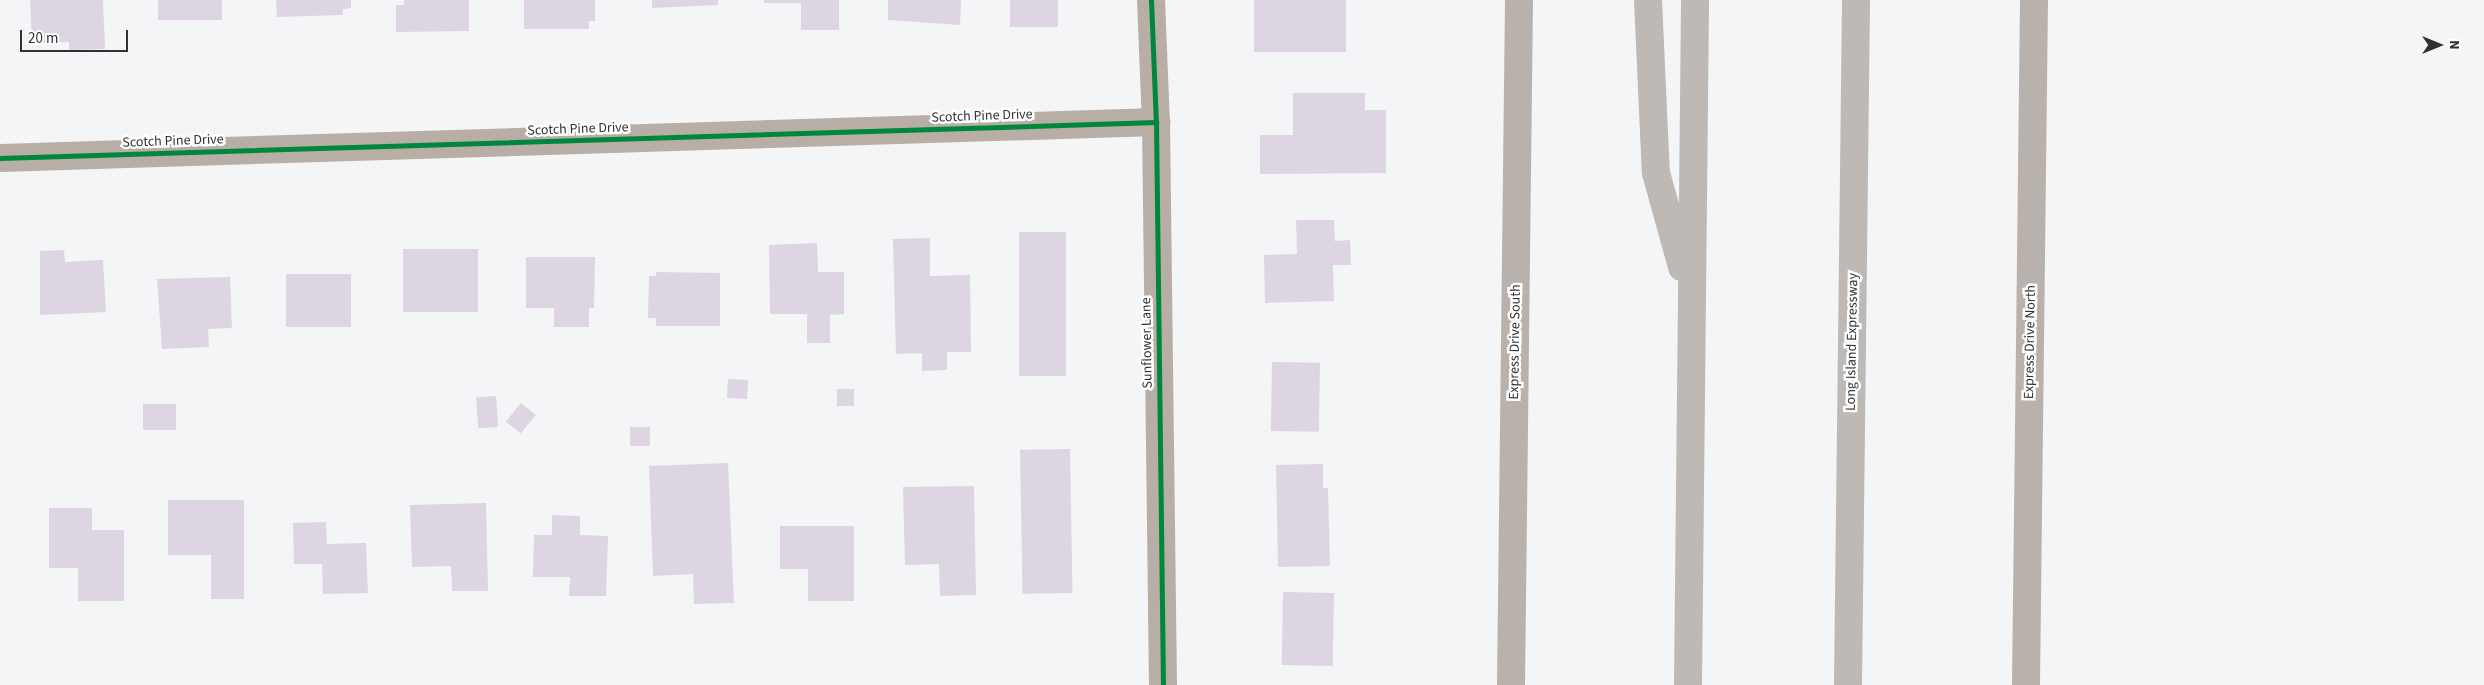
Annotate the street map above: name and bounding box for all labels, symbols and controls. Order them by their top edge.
scale bar [22,20,130,52]
north arrow [2414,20,2464,70]
text: 20 m [28,28,58,49]
text: N [2444,40,2464,50]
street label: Scotch Pine Drive [931,106,1033,126]
street label: Scotch Pine Drive [527,119,629,139]
street label: Scotch Pine Drive [122,131,224,151]
street label: Long Island Expressway [1842,273,1862,411]
street label: Express Drive South [1506,284,1524,400]
street label: Express Drive North [2021,285,2039,399]
street label: Sunflower Lane [1138,297,1156,389]

